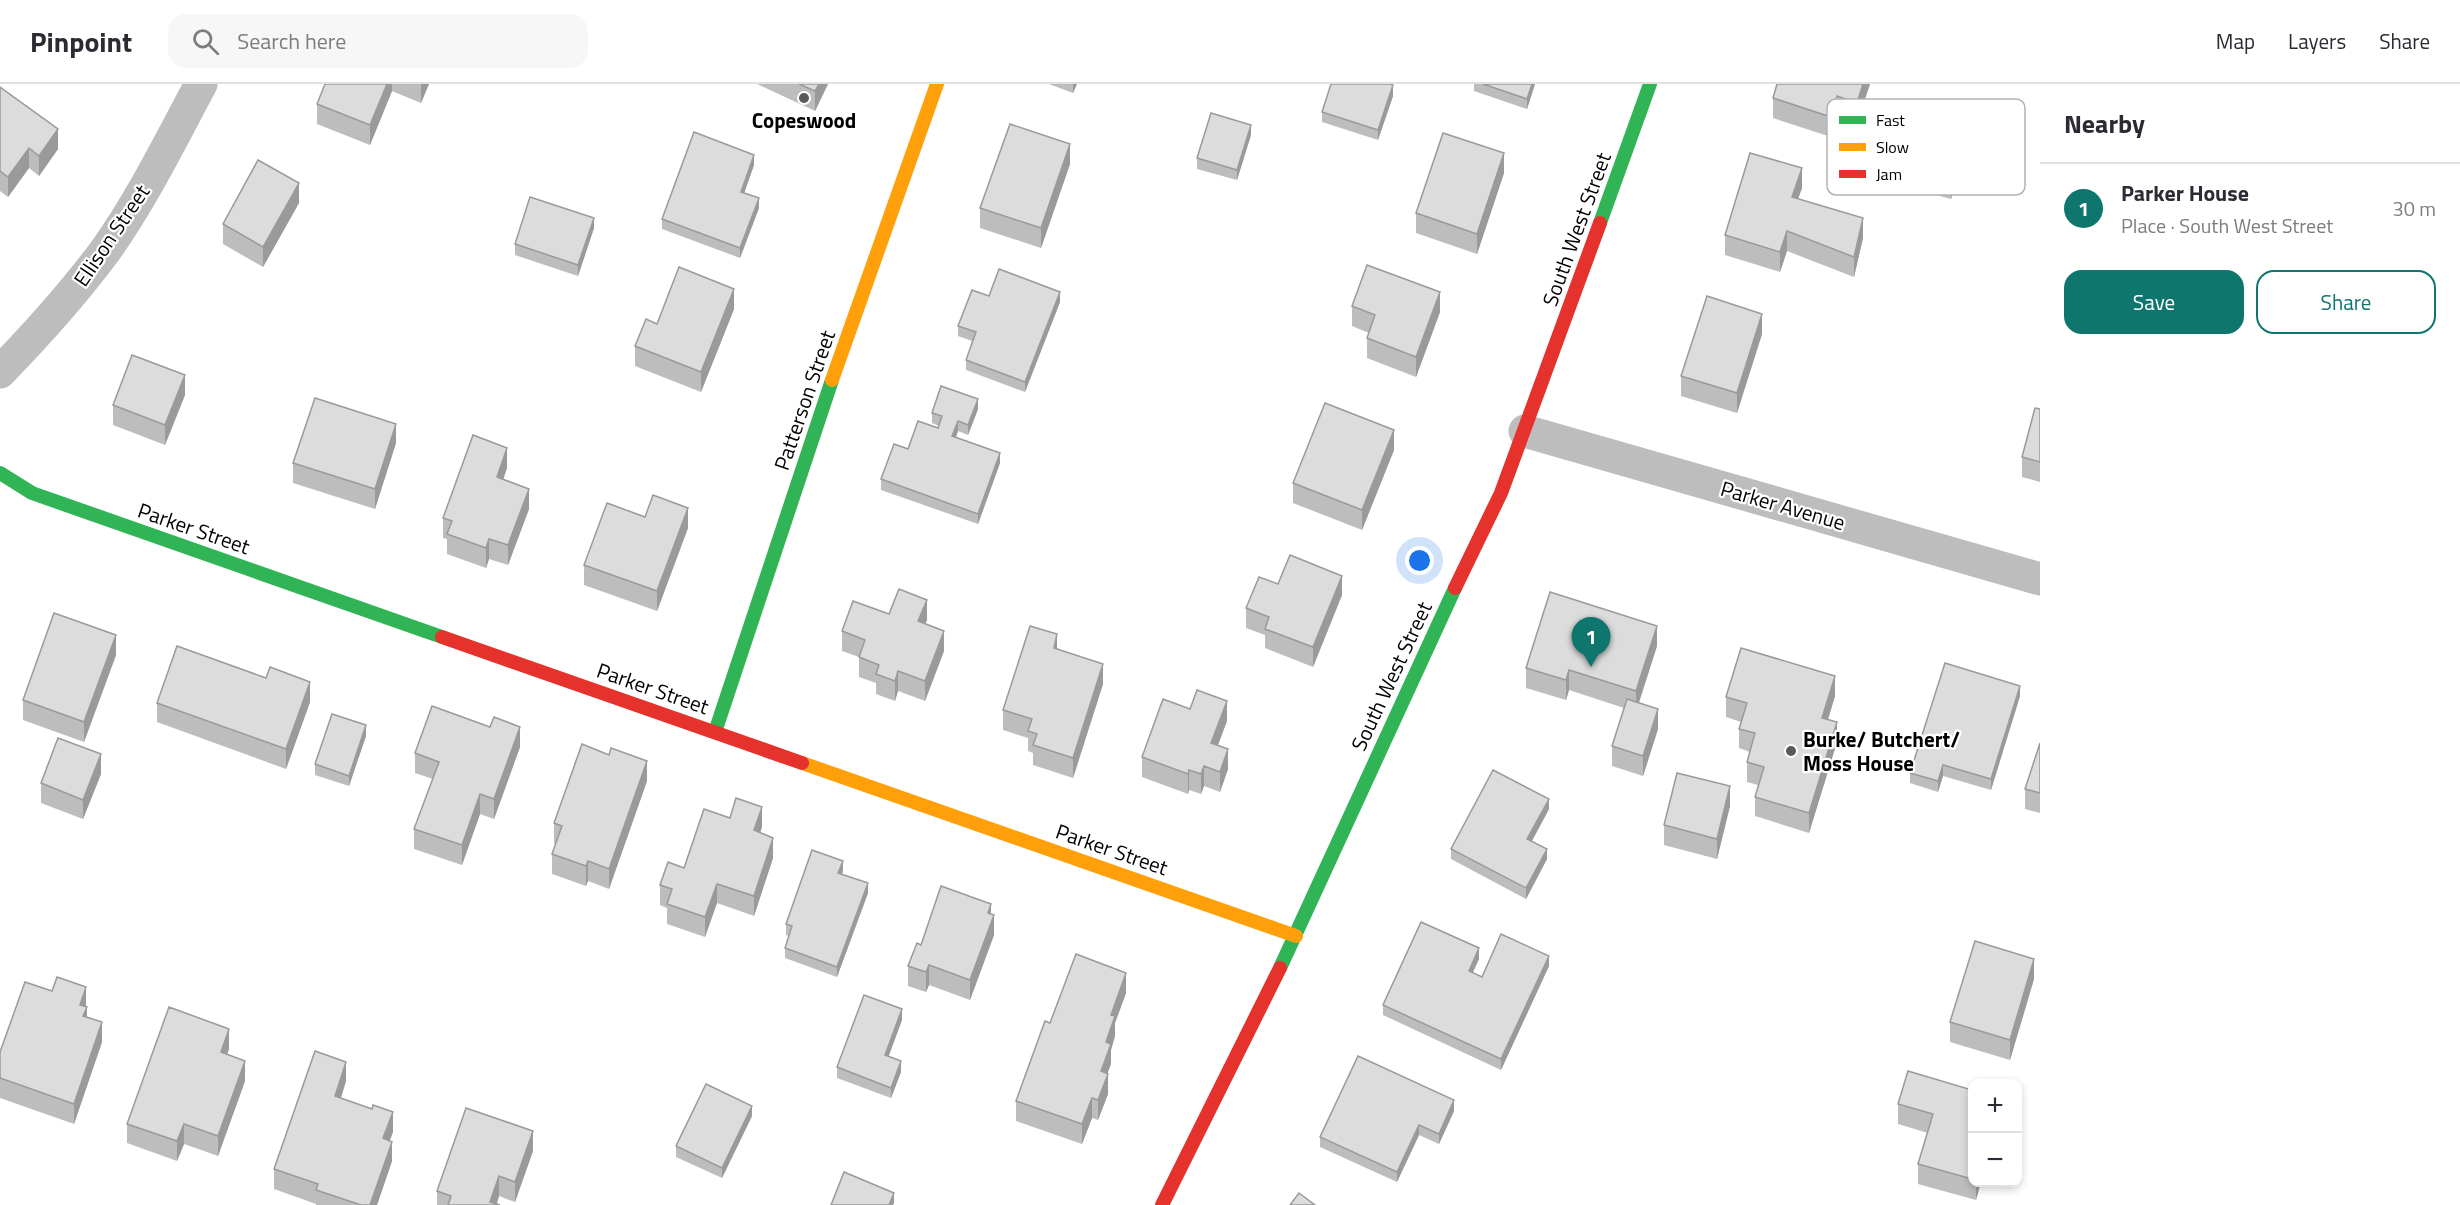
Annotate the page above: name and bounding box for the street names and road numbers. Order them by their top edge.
street label: South West Street [1533,147,1619,310]
street label: Ellison Street [65,177,157,292]
street label: Patterson Street [765,325,843,474]
street label: Parker Avenue [1717,472,1849,538]
street label: Parker Street [134,494,255,562]
street label: South West Street [1342,595,1440,756]
street label: Parker Street [593,654,714,722]
street label: Parker Street [1052,815,1173,883]

